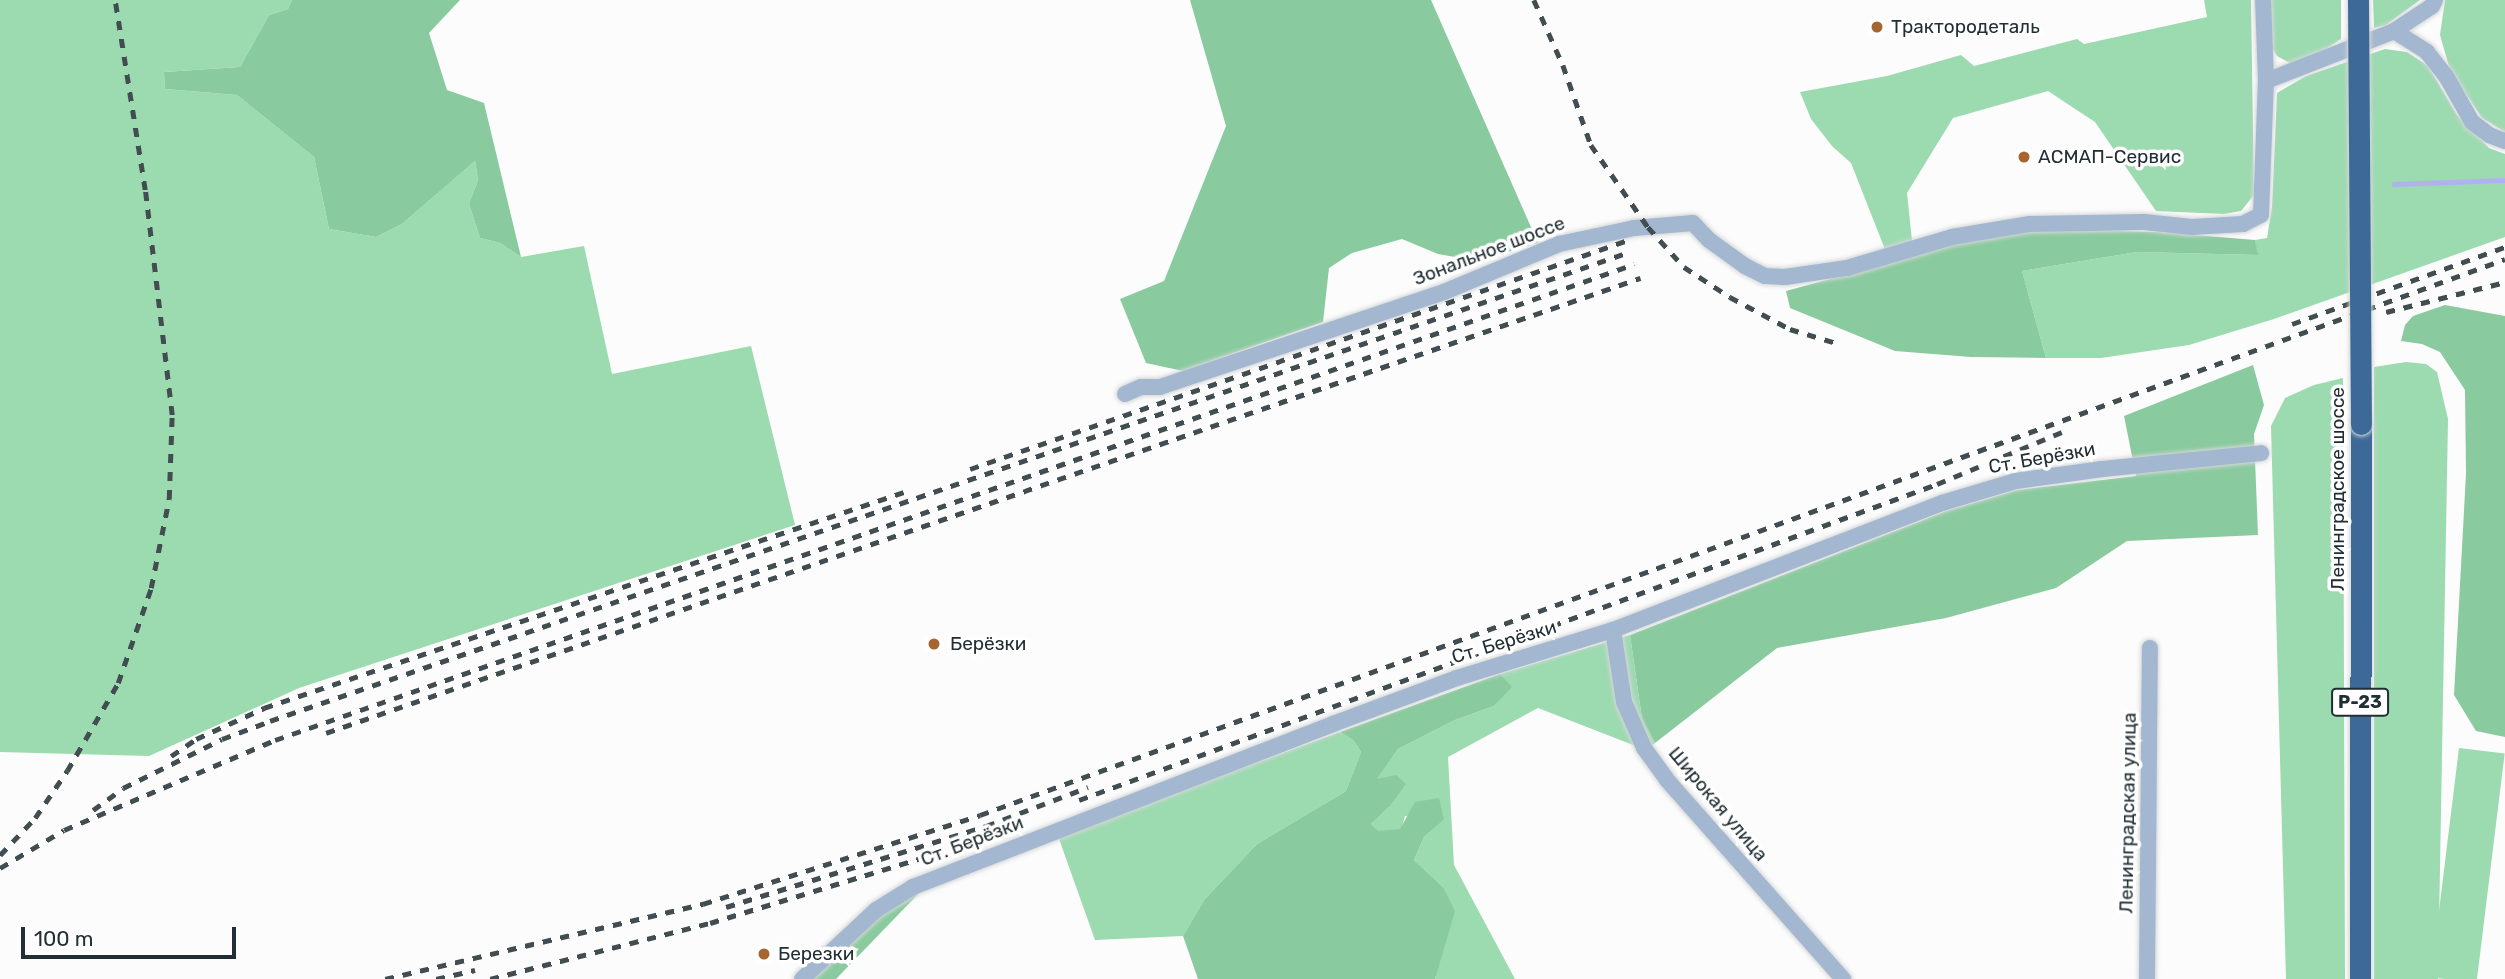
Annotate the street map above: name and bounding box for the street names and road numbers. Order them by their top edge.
street label: Зональное шоссе [1410,212,1568,290]
street label: Ленинградское шоссе [2327,387,2349,591]
street label: Ст. Берёзки [1987,437,2097,479]
street label: Ст. Берёзки [1449,615,1559,669]
road number: Р-23 [2330,688,2390,716]
street label: Ленинградская улица [2115,712,2141,914]
street label: Широкая улица [1664,742,1772,866]
street label: Ст. Берёзки [917,811,1027,871]

